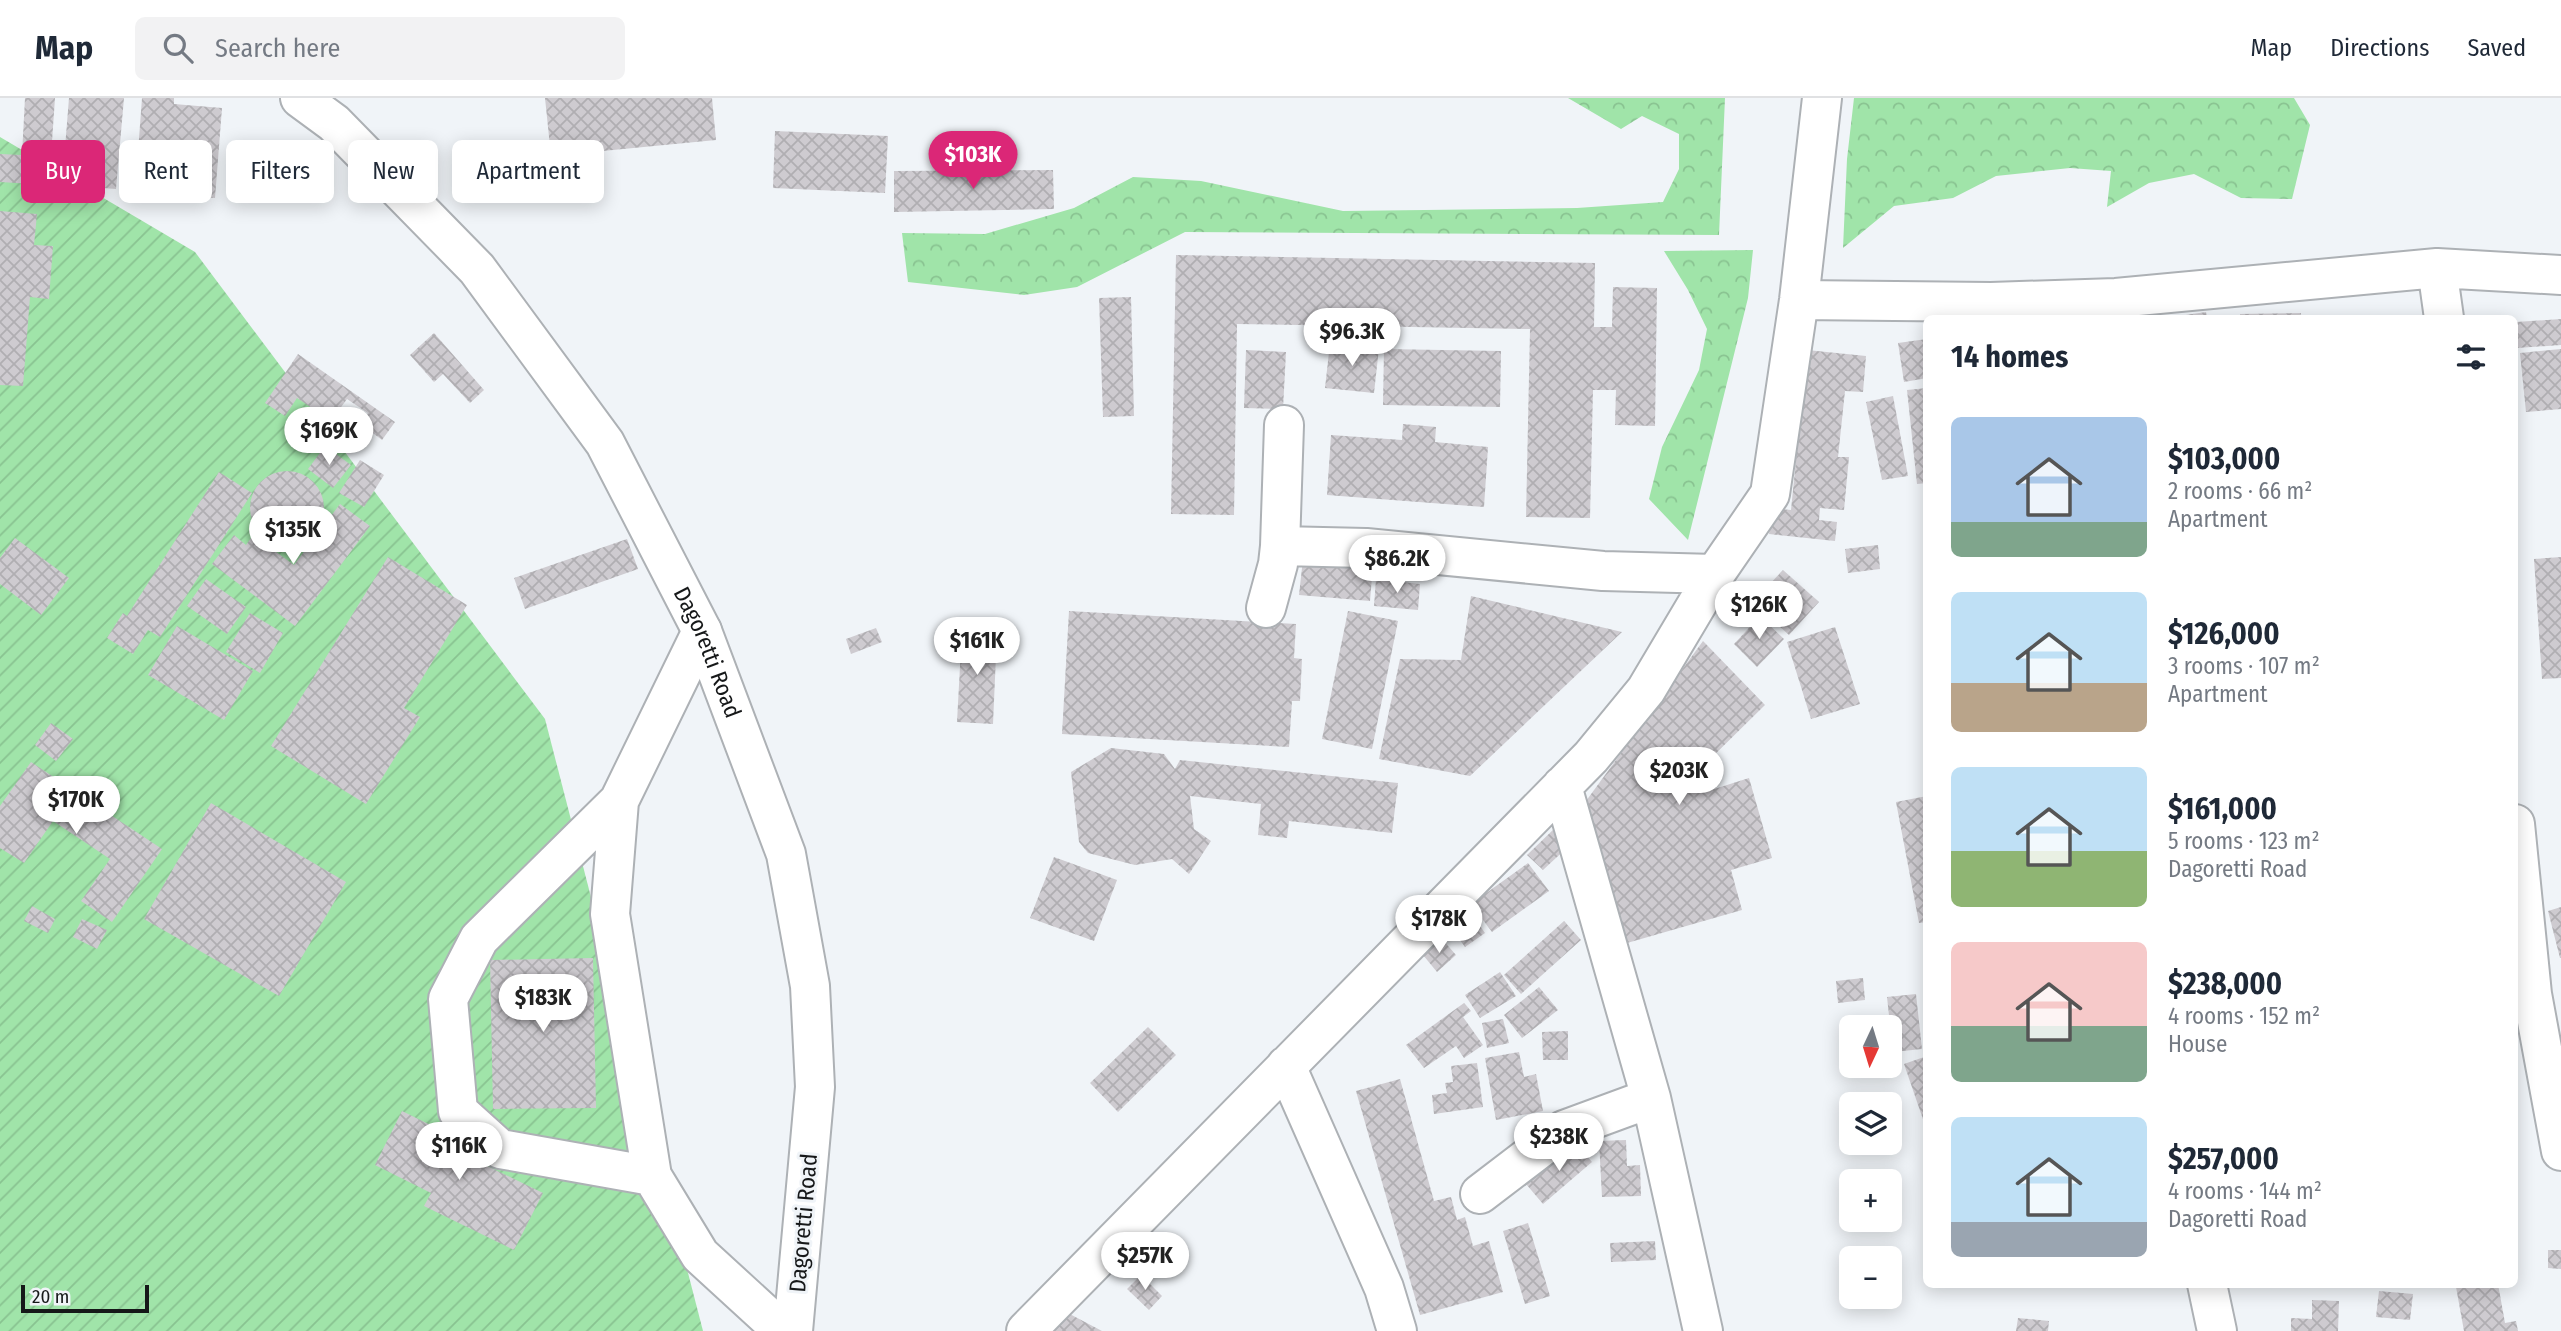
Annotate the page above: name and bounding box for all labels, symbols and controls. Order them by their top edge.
search box [135,17,625,80]
text: Map [35,28,93,68]
icon: search [159,29,197,67]
text: Search here [215,33,340,64]
text: Map [2251,34,2292,62]
text: Directions [2330,34,2429,62]
text: Saved [2467,34,2526,62]
pin: $103K [924,132,1022,191]
chip: Buy [21,140,105,203]
chip: Rent [119,140,212,203]
chip: Filters [226,140,334,203]
chip: New [348,140,438,203]
chip: Apartment [452,140,604,203]
text: $103K [945,140,1001,168]
pin: $96.3K [1295,308,1409,368]
text: $96.3K [1320,317,1384,345]
icon: filters [2452,338,2490,376]
text: 14 homes [1951,339,2068,375]
pin: $169K [280,408,378,467]
text: $169K [300,416,358,444]
text: $103,000 [2168,441,2280,477]
icon: home [2007,445,2091,529]
text: 2 rooms · 66 m² [2168,477,2312,505]
text: Apartment [2168,505,2268,533]
pin: $135K [244,506,342,566]
text: $135K [265,515,321,543]
pin: $86.2K [1340,536,1454,595]
text: $86.2K [1365,544,1429,572]
street label: Dagoretti Road [668,582,747,722]
pin: $126K [1710,582,1808,641]
text: $126K [1731,590,1787,618]
text: $126,000 [2168,616,2280,652]
pin: $161K [928,618,1026,677]
icon: home [2007,620,2091,704]
text: $161K [950,626,1004,654]
text: 3 rooms · 107 m² [2168,652,2320,680]
text: Apartment [2168,680,2268,708]
pin: $203K [1630,748,1728,807]
text: $203K [1650,756,1708,784]
pin: $170K [27,776,125,836]
text: $170K [48,785,104,813]
text: $161,000 [2168,791,2277,827]
icon: home [2007,795,2091,879]
text: 5 rooms · 123 m² [2168,827,2319,855]
text: Dagoretti Road [2168,855,2307,883]
pin: $178K [1390,896,1488,955]
text: $178K [1411,904,1467,932]
text: $238,000 [2168,966,2282,1002]
icon: home [2007,970,2091,1054]
pin: $183K [494,974,592,1034]
text: $183K [515,983,571,1011]
text: 4 rooms · 152 m² [2168,1002,2320,1030]
north arrow [1839,1015,1902,1078]
map controls [1839,1015,1902,1309]
text: House [2168,1030,2227,1058]
button: layers [1839,1092,1902,1155]
pin: $238K [1510,1114,1608,1173]
pin: $116K [410,1122,508,1182]
text: $238K [1530,1122,1588,1150]
text: $116K [431,1131,487,1159]
text: $257,000 [2168,1141,2279,1177]
icon: home [2007,1145,2091,1229]
street label: Dagoretti Road [783,1152,823,1294]
button: + [1839,1169,1902,1232]
text: 4 rooms · 144 m² [2168,1177,2322,1205]
text: Dagoretti Road [2168,1205,2307,1233]
pin: $257K [1096,1232,1194,1292]
text: $257K [1117,1241,1173,1269]
button: − [1839,1246,1902,1309]
scale bar [21,1282,149,1314]
text: 20 m [32,1285,69,1308]

